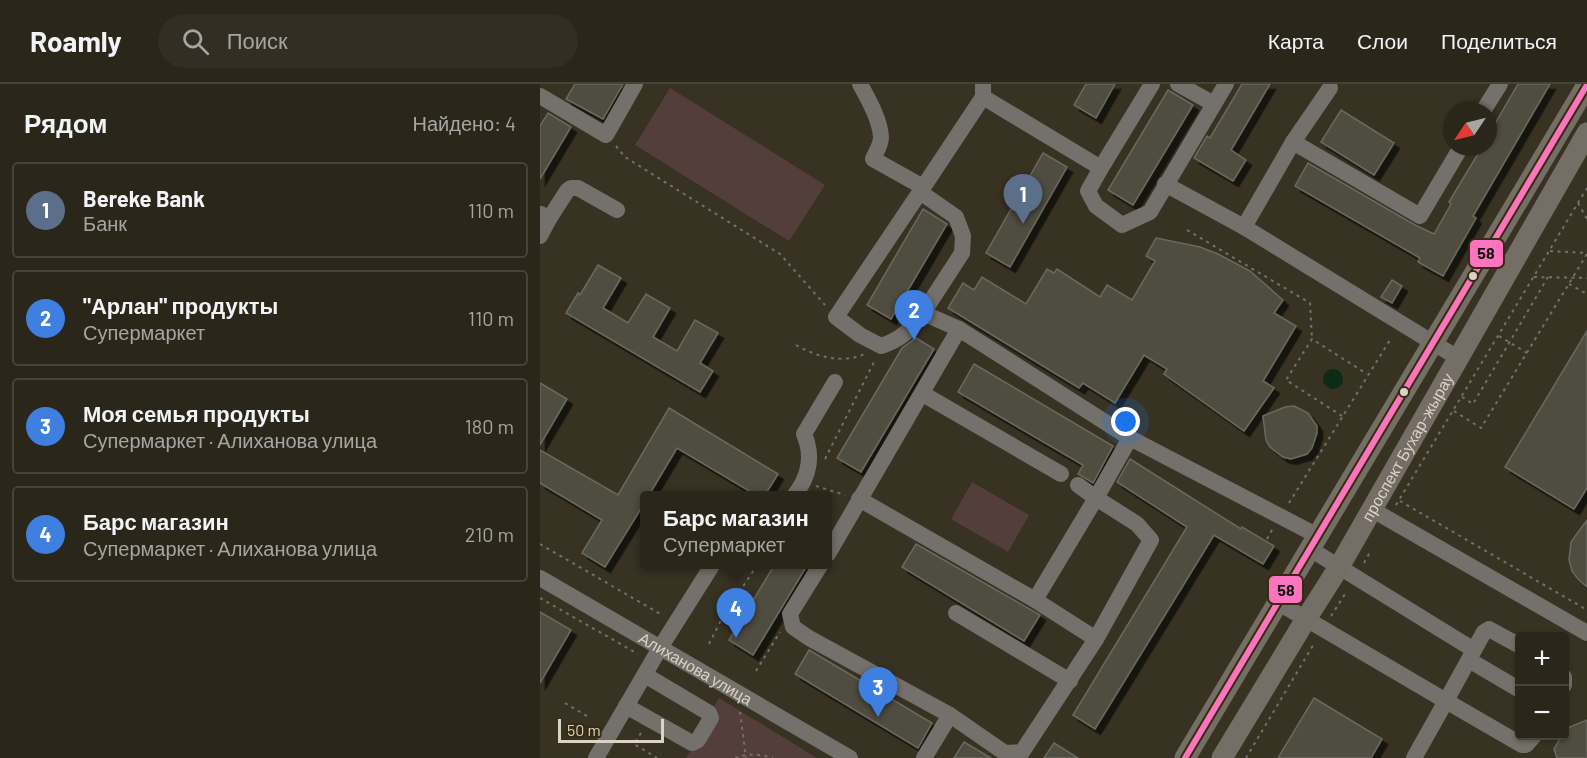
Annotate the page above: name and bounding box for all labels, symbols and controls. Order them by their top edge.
search box [158,14,578,68]
text: Roamly [30,24,122,58]
icon: search [179,25,212,58]
text: Поиск [227,27,288,53]
text: Карта [1268,28,1324,53]
text: Слои [1357,28,1408,53]
text: Поделиться [1441,28,1557,53]
north arrow [1443,102,1497,156]
text: Рядом [24,107,107,138]
text: Найдено: 4 [413,111,516,135]
pin: 1 [1004,174,1042,224]
text: Bereke Bank [83,185,205,211]
text: 1 [42,198,49,222]
text: 110 m [468,198,514,222]
text: Банк [83,211,127,235]
line badge: 58 [1469,239,1504,268]
text: 58 [1477,243,1495,262]
unlabelled marker [1467,270,1479,282]
pin: 2 [894,290,934,340]
text: "Арлан" продукты [83,292,278,318]
text: 2 [40,306,51,330]
text: 110 m [468,306,514,330]
text: Супермаркет [83,320,205,344]
street label: проспект Бухар-жырау [1357,369,1457,524]
unlabelled marker [1398,386,1410,398]
text: Моя семья продукты [83,400,310,426]
your location [1111,407,1140,436]
text: 3 [40,414,51,438]
text: 180 m [465,414,514,438]
text: Супермаркет · Алиханова улица [83,428,377,452]
popup [640,491,832,569]
text: Барс магазин [663,504,809,530]
text: Барс магазин [83,508,229,534]
text: 4 [39,522,52,546]
text: 210 m [465,522,514,546]
text: Супермаркет [663,532,785,556]
text: Супермаркет · Алиханова улица [83,536,377,560]
line badge: 58 [1268,575,1303,604]
text: 58 [1277,580,1295,599]
pin: 4 [716,588,756,638]
street label: Алиханова улица [636,628,756,708]
map controls [1515,632,1569,740]
button: + [1515,632,1569,686]
pin: 3 [858,668,898,717]
button: − [1515,686,1569,740]
scale bar [558,716,664,744]
text: 50 m [567,720,601,739]

